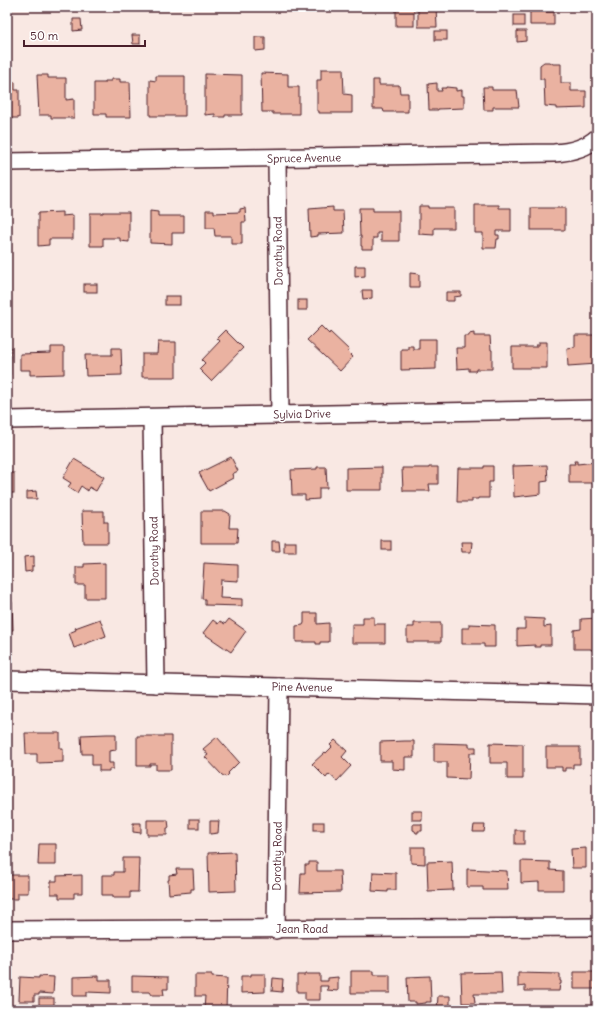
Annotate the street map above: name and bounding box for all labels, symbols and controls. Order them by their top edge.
scale bar [24,22,145,48]
text: 50 m [30,28,59,43]
street label: Spruce Avenue [267,150,341,166]
street label: Dorothy Road [270,216,286,286]
street label: Sylvia Drive [273,406,331,422]
street label: Dorothy Road [146,516,162,586]
street label: Pine Avenue [271,679,333,695]
street label: Dorothy Road [269,821,285,891]
street label: Jean Road [276,922,329,936]

